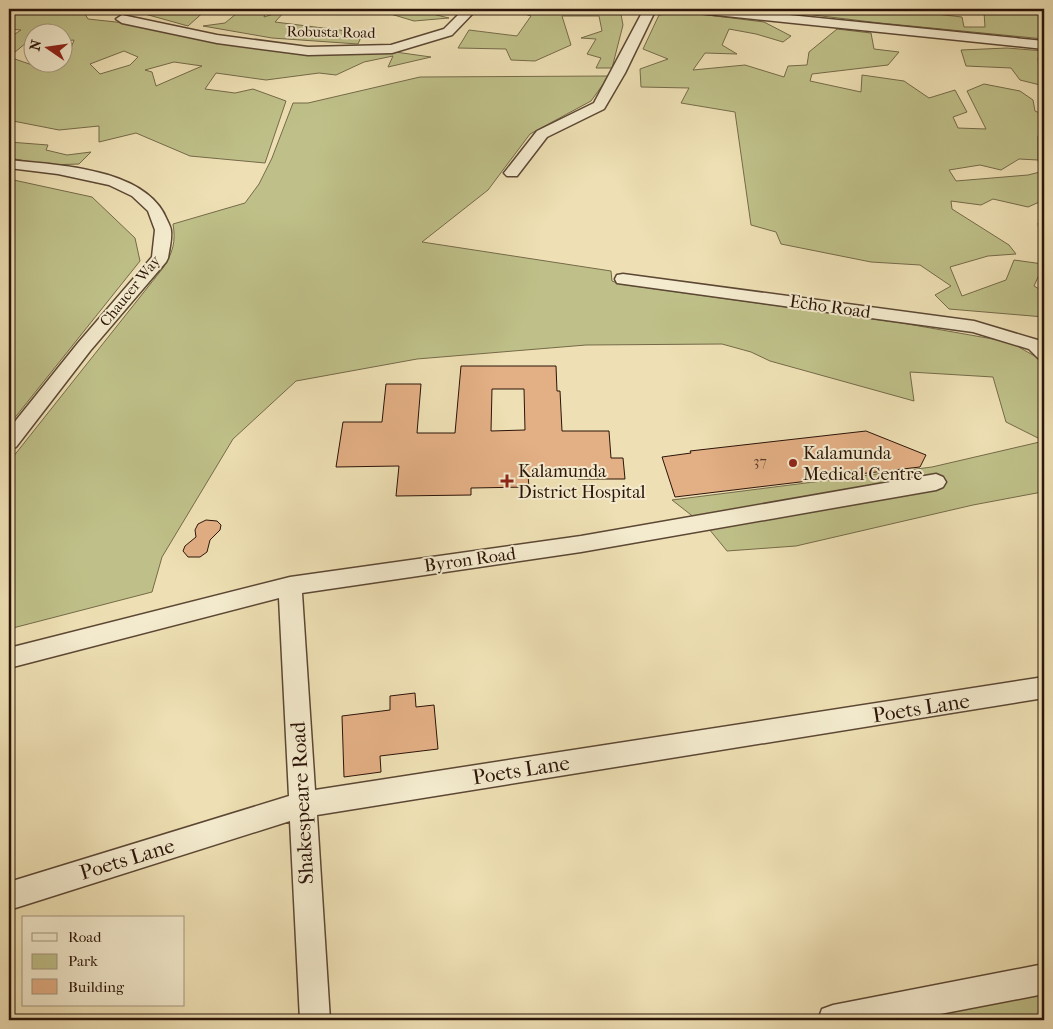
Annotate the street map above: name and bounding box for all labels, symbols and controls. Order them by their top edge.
north arrow [22,22,72,72]
street label: Robusta Road [286,22,376,42]
text: N [26,38,45,52]
street label: Chaucer Way [96,251,165,330]
street label: Echo Road [788,291,872,323]
place label: Kalamunda Medical Centre [803,443,923,485]
house number: 37 [753,452,767,470]
marker: Kalamunda Medical Centre [787,457,799,469]
place label: Kalamunda District Hospital [518,461,646,503]
marker: Kalamunda District Hospital [500,474,514,488]
street label: Byron Road [423,543,517,577]
street label: Poets Lane [871,688,971,728]
street label: Shakespeare Road [286,720,318,885]
street label: Poets Lane [471,750,571,790]
street label: Poets Lane [77,833,177,885]
legend [22,916,185,1006]
text: Road [68,928,102,946]
text: Park [68,952,98,970]
text: Building [68,978,125,996]

